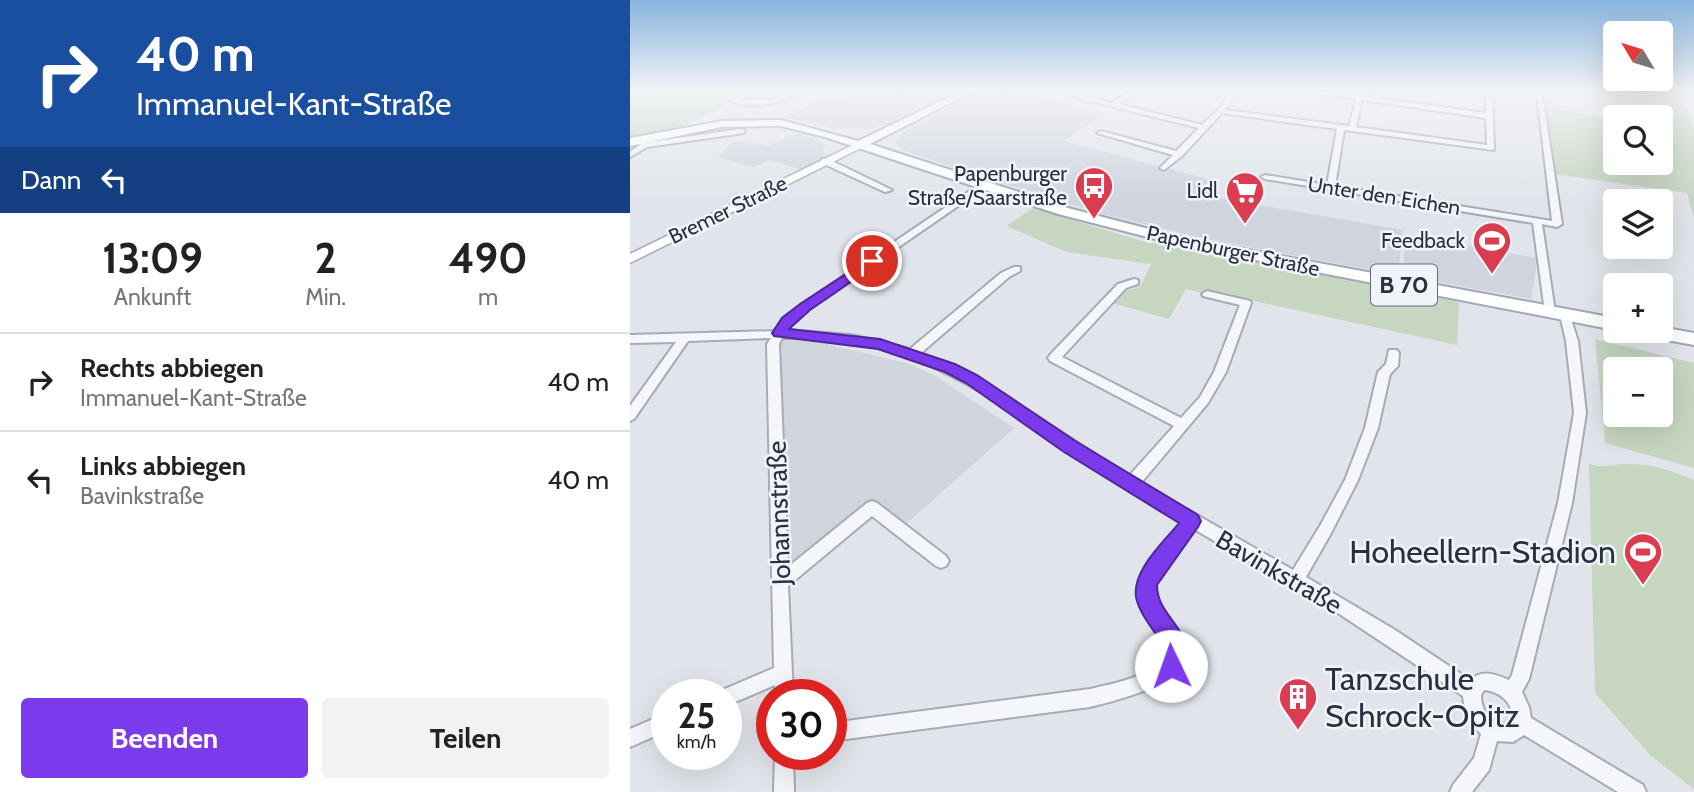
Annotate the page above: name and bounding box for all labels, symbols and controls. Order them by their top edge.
north arrow [1603,21,1673,91]
map controls [1603,21,1673,427]
text: 40 m [136,24,255,83]
icon: right [21,28,112,119]
text: Immanuel-Kant-Straße [136,84,452,123]
button: search [1603,105,1673,175]
icon: left [95,161,133,199]
place label: Papenburger Straße/Saarstraße [908,161,1067,210]
text: Dann [21,164,81,196]
bus stop icon: Papenburger Straße/Saarstraße [1073,165,1115,220]
street label: Bremer Straße [665,170,791,249]
supermarket icon: Lidl [1224,170,1266,225]
street label: Unter den Eichen [1306,171,1462,220]
place label: Lidl [1186,178,1218,203]
button: layers [1603,189,1673,259]
street label: Papenburger Straße [1144,220,1322,281]
sports icon: Feedback [1471,220,1513,275]
place label: Feedback [1381,228,1466,253]
pin [842,231,902,291]
text: 13:09 [102,232,203,284]
text: 2 [315,232,337,284]
text: 490 [448,232,528,284]
icon: arrive [853,242,891,280]
road number: B 70 [1371,264,1437,306]
button: + [1603,273,1673,343]
text: Ankunft [114,283,191,311]
text: Min. [305,283,346,311]
text: m [478,283,498,311]
text: Rechts abbiegen [80,352,264,384]
button: − [1603,357,1673,427]
icon: right [21,363,59,401]
text: 40 m [547,366,609,398]
text: Immanuel-Kant-Straße [80,384,307,412]
street label: Johannstraße [760,440,798,587]
text: Links abbiegen [80,450,246,482]
icon: left [21,461,59,499]
text: 40 m [547,464,609,496]
text: Bavinkstraße [80,482,204,510]
street label: Bavinkstraße [1210,523,1348,621]
sports icon: Hoheellern-Stadion [1622,531,1664,586]
place label: Hoheellern-Stadion [1349,532,1616,571]
position arrow [1134,629,1208,703]
place label: Tanzschule Schrock-Opitz [1325,659,1520,735]
building icon: Tanzschule Schrock-Opitz [1277,676,1319,731]
speed limit sign: 30 [756,679,847,770]
text: 25 [678,694,715,737]
button: Beenden [21,698,308,778]
button: Teilen [322,698,609,778]
text: km/h [677,731,716,753]

